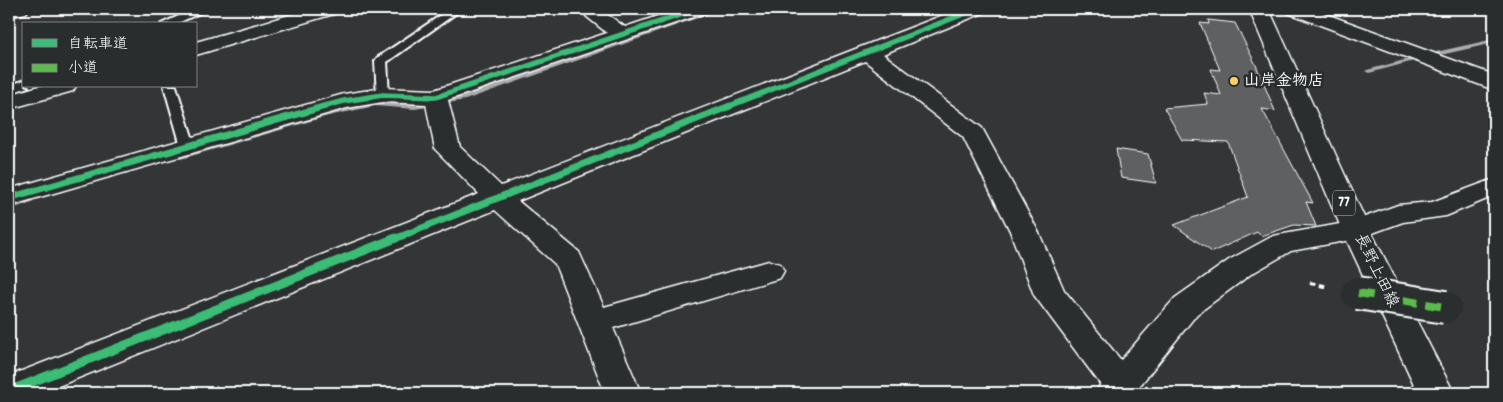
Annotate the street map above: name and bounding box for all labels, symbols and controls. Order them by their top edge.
legend [22,22,198,88]
text: 自転車道 [68,34,128,56]
text: 小道 [68,58,98,80]
place label: 山岸金物店 [1244,70,1324,93]
marker: 山岸金物店 [1228,75,1240,87]
road number: 77 [1333,190,1355,216]
street label: 長野上田線 [1348,230,1404,312]

